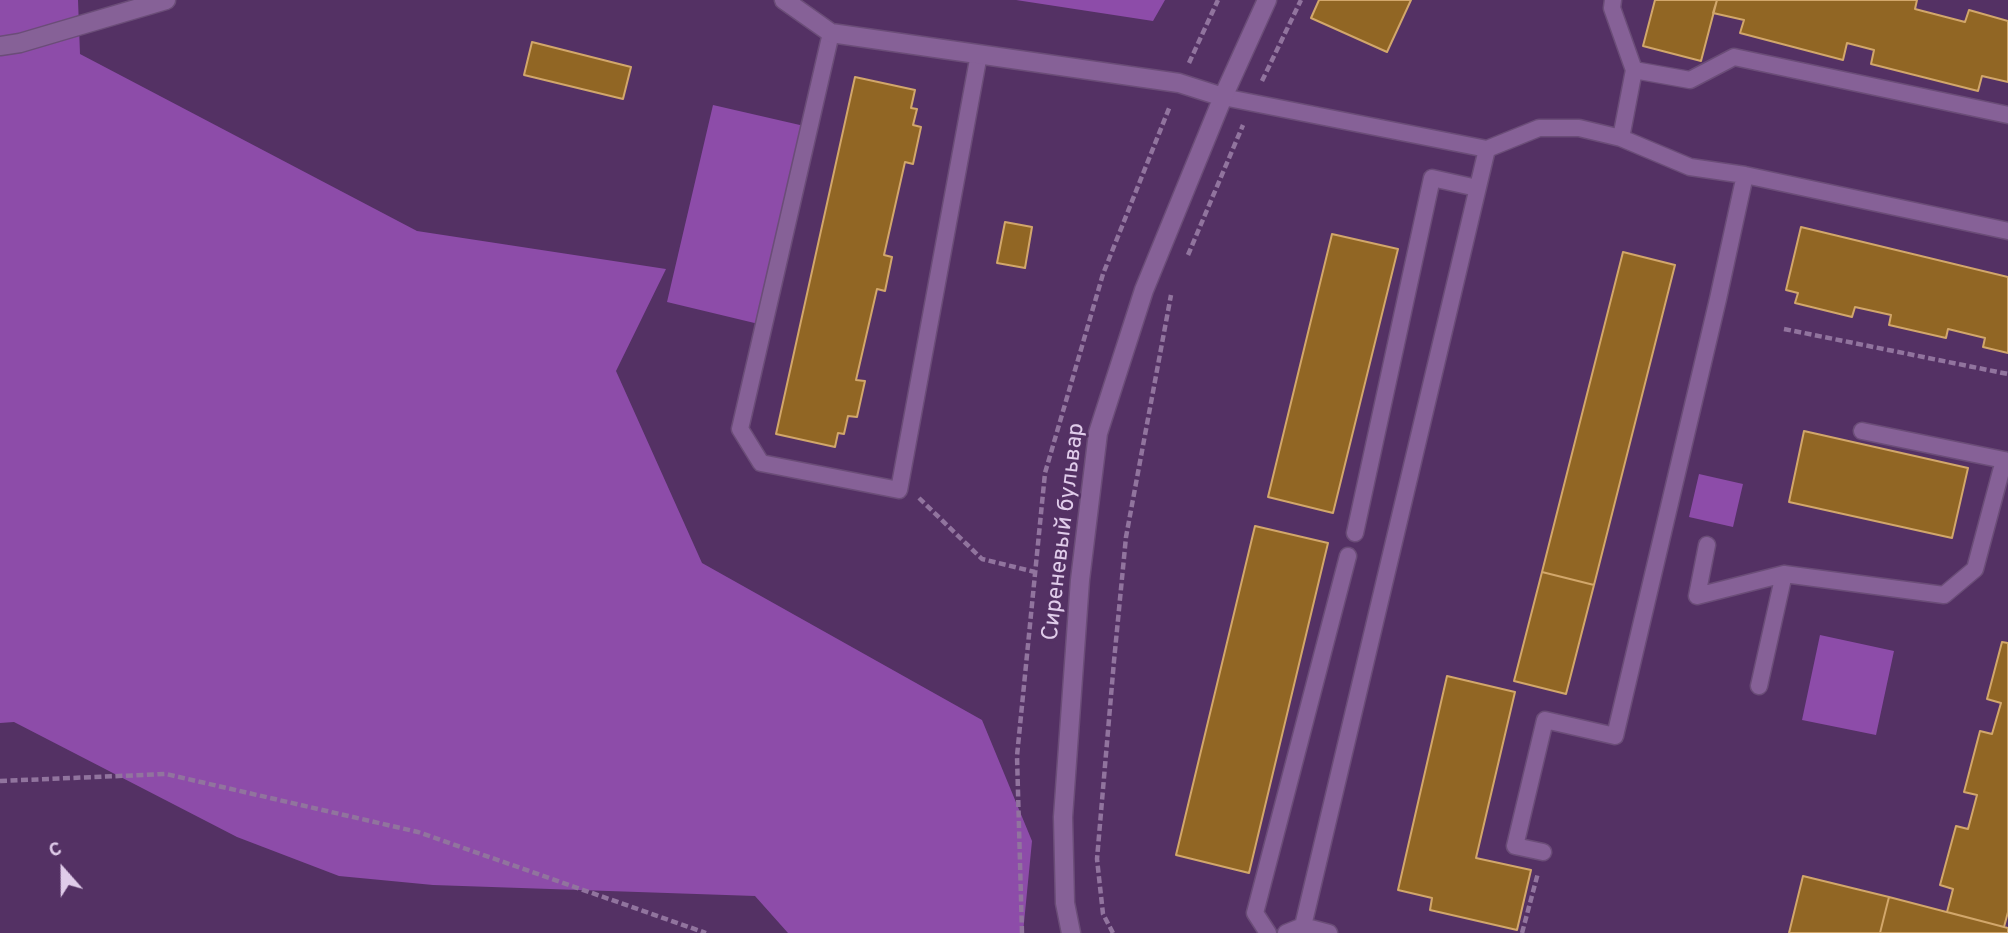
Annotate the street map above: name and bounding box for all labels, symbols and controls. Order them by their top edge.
street label: Сиреневый бульвар [1038,422,1092,642]
north arrow [28,835,98,905]
text: С [45,837,65,864]

